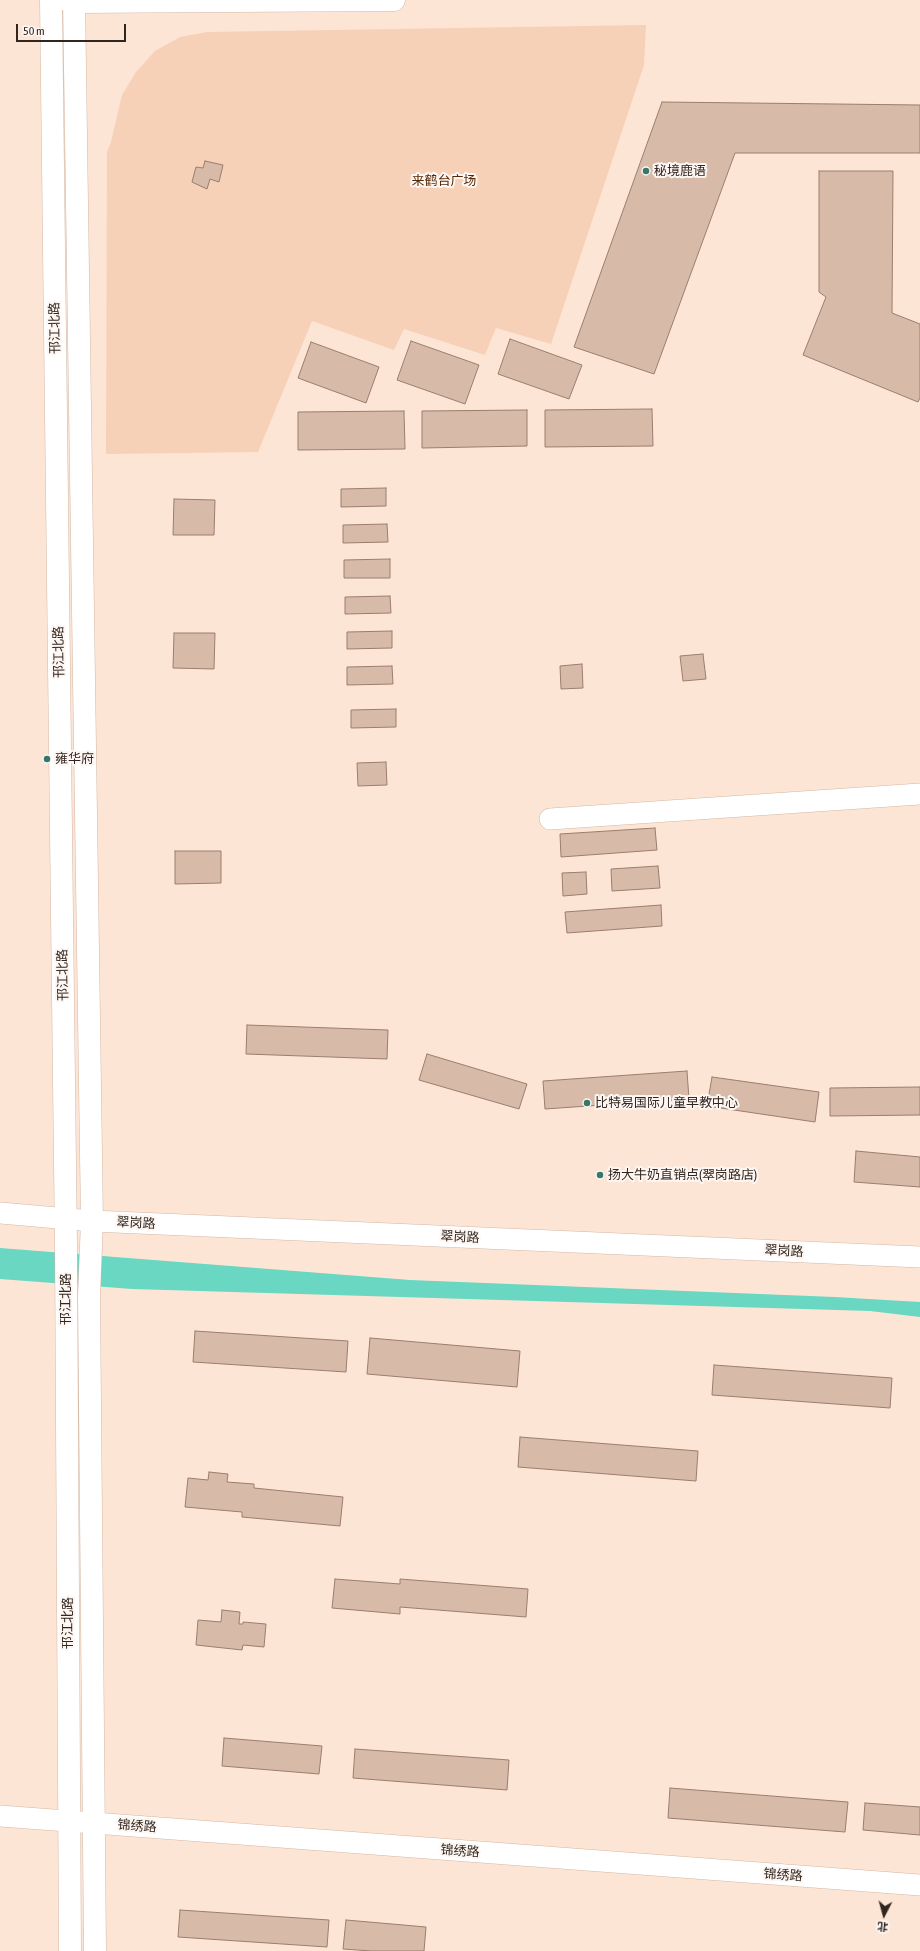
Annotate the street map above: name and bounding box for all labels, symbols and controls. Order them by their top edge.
scale bar [18,16,128,42]
text: 50 m [23,24,45,38]
place label: 秘境鹿语 [654,163,706,179]
marker: 秘境鹿语 [641,166,651,176]
park label: 来鹤台广场 [412,173,476,189]
street label: 邗江北路 [47,302,63,354]
street label: 邗江北路 [51,626,67,678]
place label: 雍华府 [55,751,94,767]
marker: 雍华府 [42,754,52,764]
street label: 邗江北路 [55,949,71,1001]
place label: 比特易国际儿童早教中心 [595,1095,738,1111]
marker: 比特易国际儿童早教中心 [582,1098,592,1108]
place label: 扬大牛奶直销点(翠岗路店) [608,1167,757,1183]
marker: 扬大牛奶直销点(翠岗路店) [595,1170,605,1180]
street label: 翠岗路 [116,1214,156,1232]
street label: 翠岗路 [440,1228,480,1246]
street label: 翠岗路 [764,1242,804,1260]
street label: 邗江北路 [58,1273,74,1325]
street label: 邗江北路 [60,1597,76,1649]
street label: 锦绣路 [117,1817,157,1835]
street label: 锦绣路 [440,1842,480,1860]
street label: 锦绣路 [763,1866,803,1884]
north arrow [864,1895,904,1935]
text: 北 [877,1920,889,1933]

